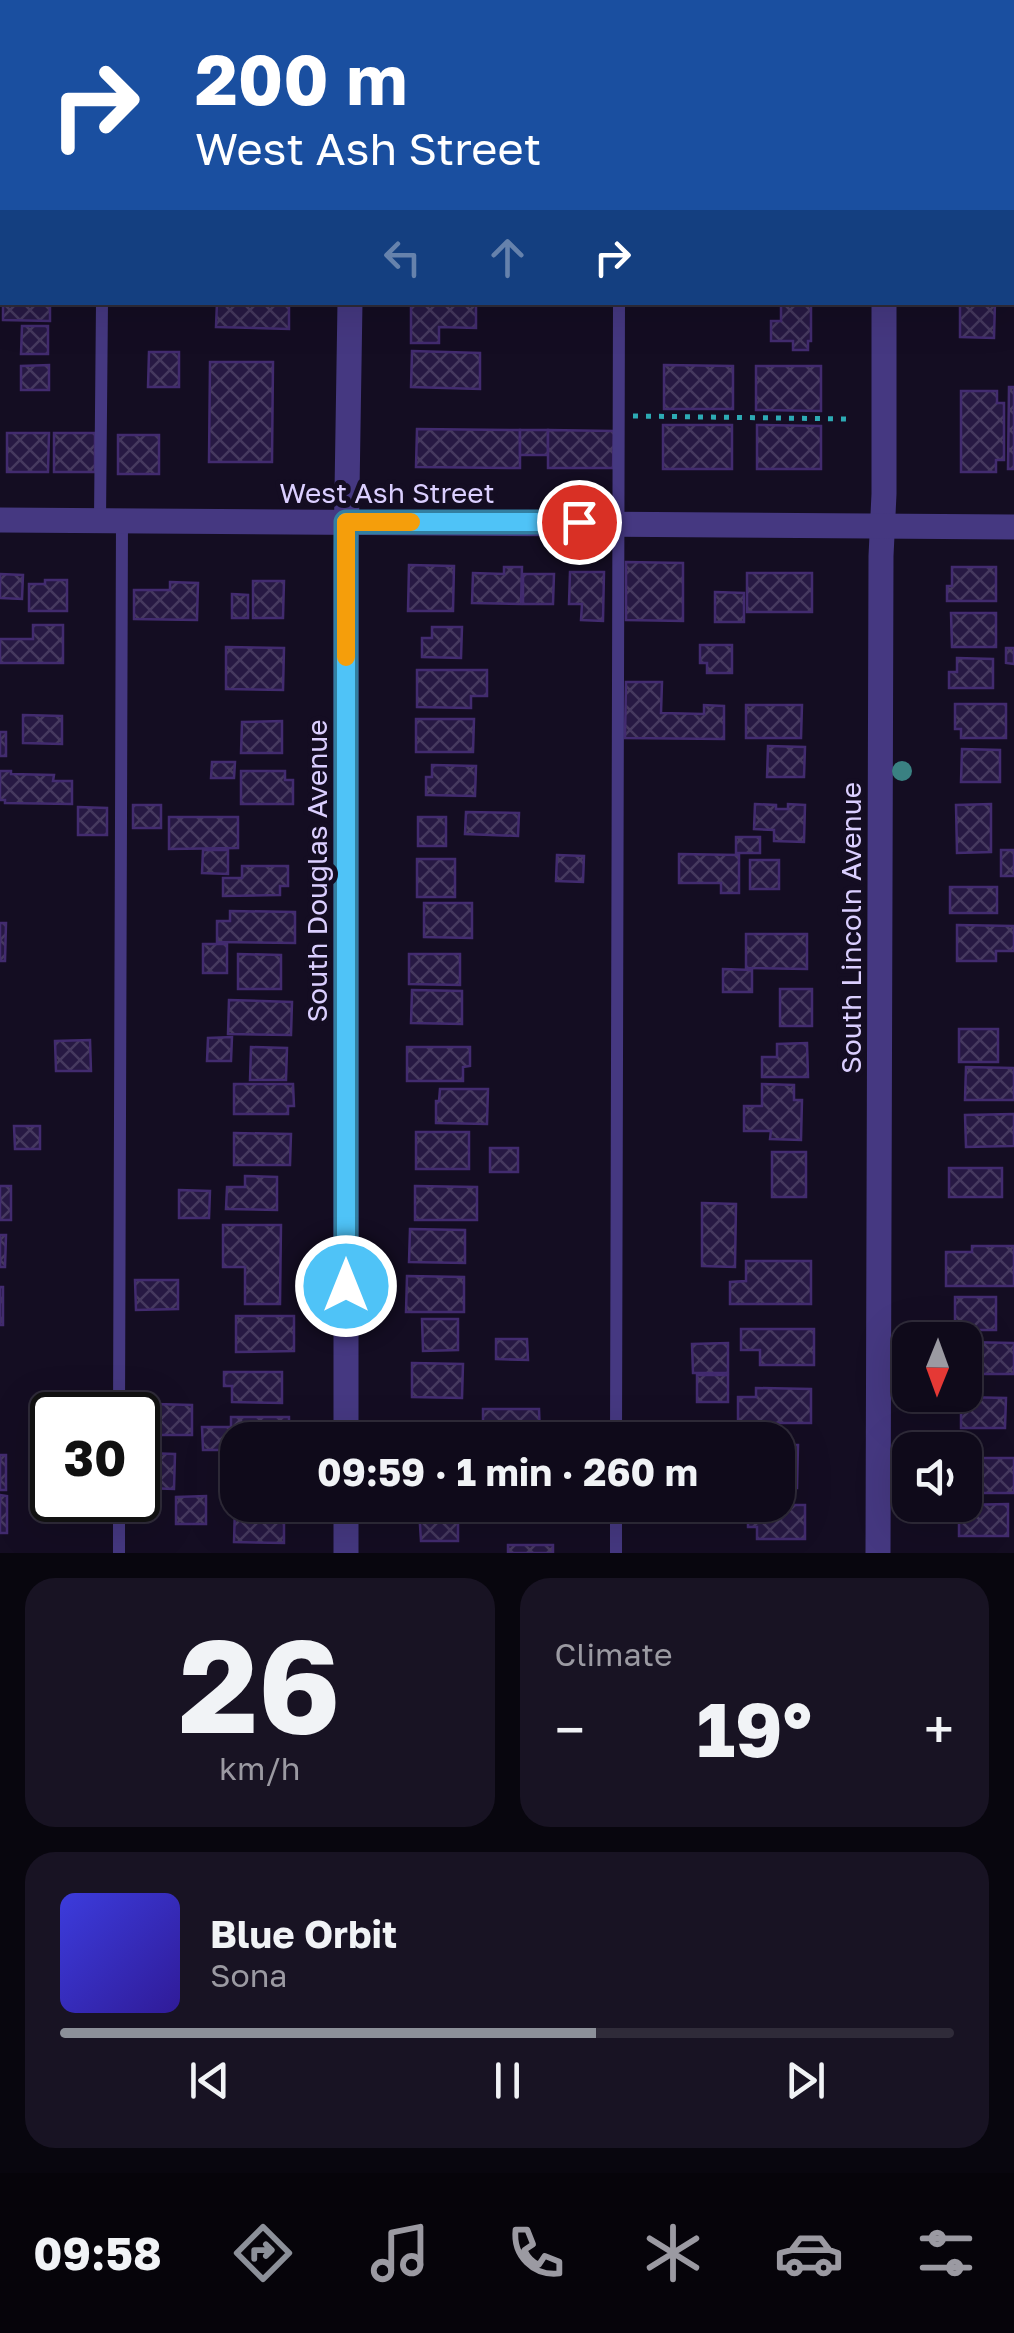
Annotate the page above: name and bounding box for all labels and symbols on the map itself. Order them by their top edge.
street label: West Ash Street [279,476,495,509]
pin [537,480,622,565]
street label: South Douglas Avenue [300,719,333,1023]
street label: South Lincoln Avenue [834,782,867,1074]
position arrow [294,1234,398,1338]
north arrow [892,1322,982,1412]
speed limit sign: 30 [30,1392,160,1522]

